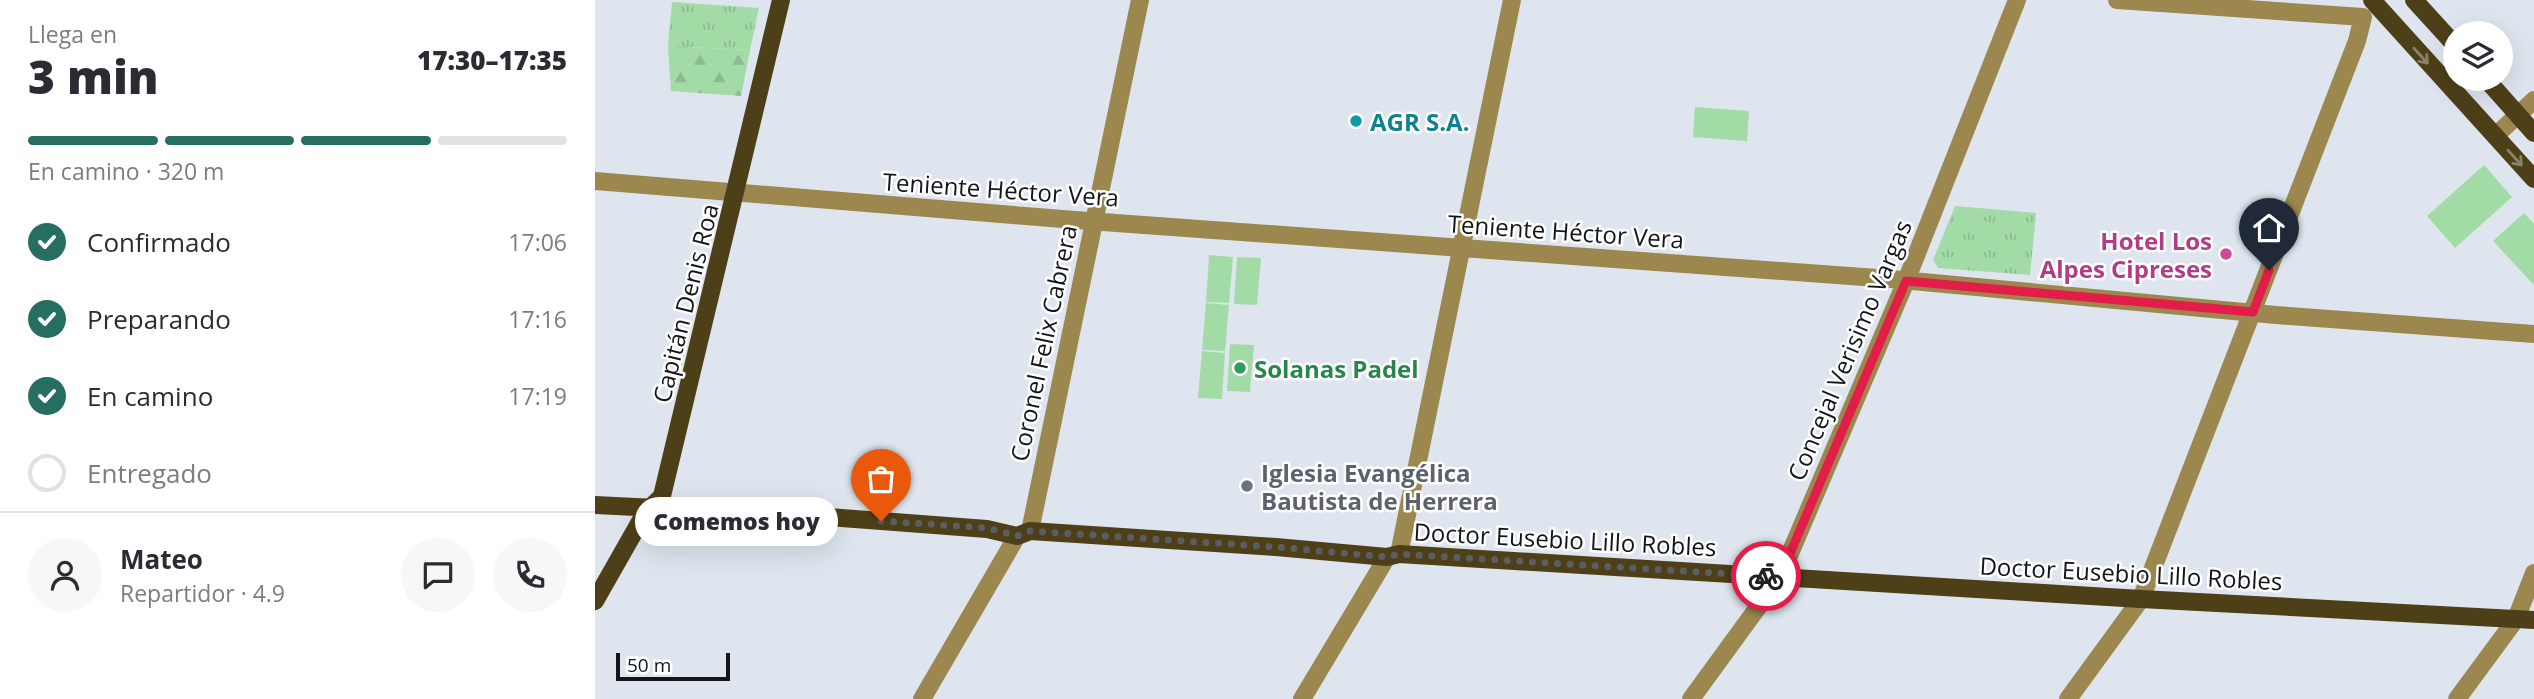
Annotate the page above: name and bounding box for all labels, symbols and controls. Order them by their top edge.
text: Llega en [28,18,117,50]
map controls [2443,21,2513,91]
button: layers [2443,21,2513,91]
text: 17:30–17:35 [417,42,567,78]
text: 3 min [28,45,159,107]
one-way arrow [2413,46,2429,64]
place label: AGR S.A. [1370,105,1469,138]
marker: AGR S.A. [1348,113,1364,129]
one-way arrow [2506,149,2523,166]
text: En camino · 320 m [28,155,224,187]
street label: Teniente Héctor Vera [882,164,1120,214]
pin [2239,198,2299,270]
street label: Capitán Denis Roa [644,200,726,406]
street label: Teniente Héctor Vera [1447,206,1685,256]
icon: home [2250,209,2288,247]
street label: Concejal Verisimo Vargas [1779,215,1919,485]
street label: Coronel Felix Cabrera [1002,222,1084,464]
icon: check [28,223,66,261]
text: Confirmado [87,224,231,260]
place label: Hotel Los Alpes Cipreses [2040,224,2212,285]
text: 17:06 [508,226,567,258]
marker: Hotel Los Alpes Cipreses [2218,246,2234,262]
icon: check [28,300,66,338]
text: Preparando [87,301,231,337]
text: 17:16 [508,303,567,335]
place label: Solanas Padel [1254,352,1419,385]
marker: Solanas Padel [1232,360,1248,376]
icon: check [28,377,66,415]
text: En camino [87,378,213,414]
text: 17:19 [508,380,567,412]
pin [851,449,911,521]
text: Entregado [87,455,212,491]
place label: Iglesia Evangélica Bautista de Herrera [1261,456,1498,517]
icon: bag [862,460,900,498]
marker: Iglesia Evangélica Bautista de Herrera [1239,478,1255,494]
callout: Comemos hoy [636,496,839,546]
text: Comemos hoy [653,505,820,537]
street label: Doctor Eusebio Lillo Robles [1413,515,1717,563]
button: person [28,538,102,612]
button: chat [401,538,475,612]
button: phone [493,538,567,612]
text: Mateo [120,541,203,577]
courier [1731,541,1801,611]
street label: Doctor Eusebio Lillo Robles [1979,549,2283,597]
icon: bike [1747,557,1785,595]
text: Repartidor · 4.9 [120,577,285,609]
scale bar [616,650,730,682]
text: 50 m [627,652,671,678]

